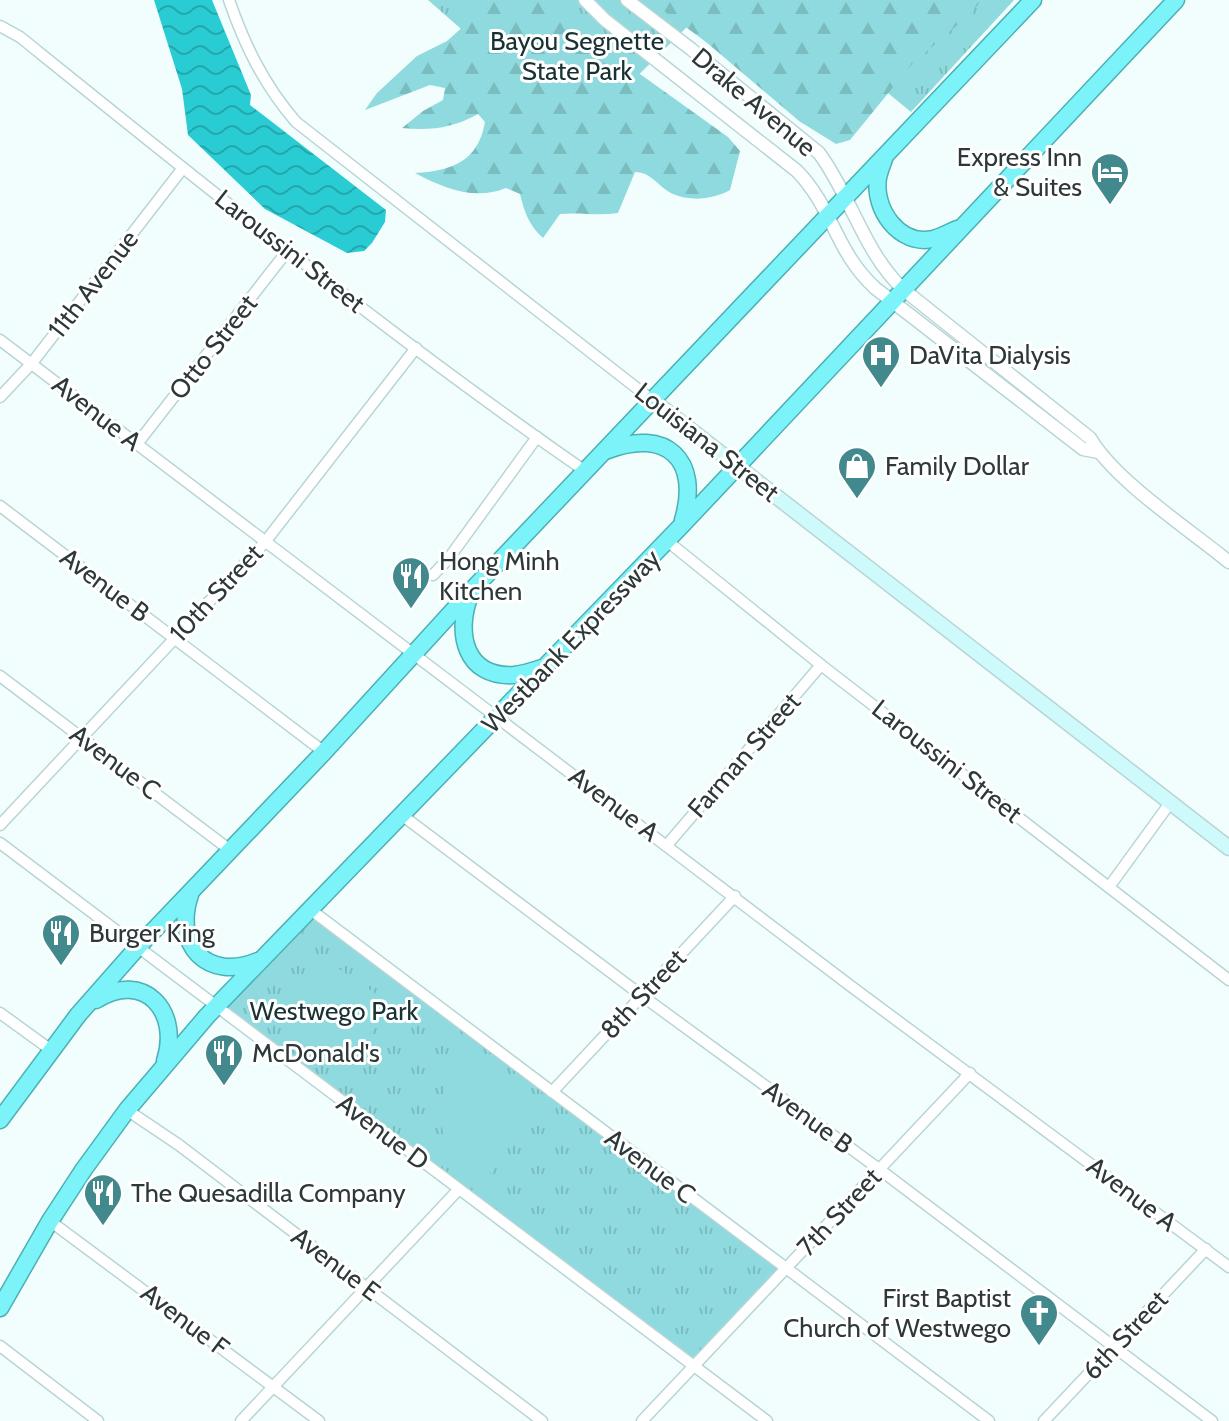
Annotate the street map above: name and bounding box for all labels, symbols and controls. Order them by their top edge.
park label: Bayou Segnette State Park [490,25,664,87]
street label: Drake Avenue [686,41,822,163]
place label: Express Inn & Suites [957,141,1082,203]
hotel icon: Express Inn & Suites [1089,151,1131,206]
street label: Laroussini Street [209,183,371,319]
street label: 11th Avenue [41,224,145,344]
street label: Otto Street [162,288,264,406]
hospital icon: DaVita Dialysis [860,334,902,389]
place label: DaVita Dialysis [909,339,1071,371]
street label: Avenue A [46,368,148,458]
street label: Louisiana Street [628,376,786,509]
shop icon: Family Dollar [836,445,878,500]
place label: Family Dollar [885,450,1030,482]
street label: 10th Street [163,537,270,649]
street label: Avenue B [54,541,156,629]
street label: Westbank Expressway [475,542,667,740]
place label: Hong Minh Kitchen [439,545,560,607]
restaurant icon: Hong Minh Kitchen [390,555,432,610]
street label: Farman Street [681,686,807,824]
street label: Laroussini Street [866,693,1028,829]
street label: Avenue C [64,718,166,806]
street label: Avenue A [563,760,665,848]
restaurant icon: Burger King [40,912,82,967]
place label: Burger King [89,917,216,949]
street label: 8th Street [593,942,693,1046]
park label: Westwego Park [250,995,419,1027]
restaurant icon: McDonald's [203,1032,245,1087]
place label: McDonald's [252,1037,380,1069]
street label: Avenue B [757,1074,859,1160]
street label: Avenue D [331,1087,435,1177]
street label: Avenue C [599,1122,701,1210]
street label: Avenue A [1081,1150,1183,1238]
street label: 7th Street [790,1161,888,1263]
restaurant icon: The Quesadilla Company [82,1172,124,1227]
place label: The Quesadilla Company [131,1177,406,1209]
street label: Avenue E [285,1220,387,1308]
street label: Avenue F [135,1277,236,1364]
place label: First Baptist Church of Westwego [783,1282,1011,1344]
street label: 6th Street [1076,1284,1174,1386]
church icon: First Baptist Church of Westwego [1018,1292,1060,1347]

